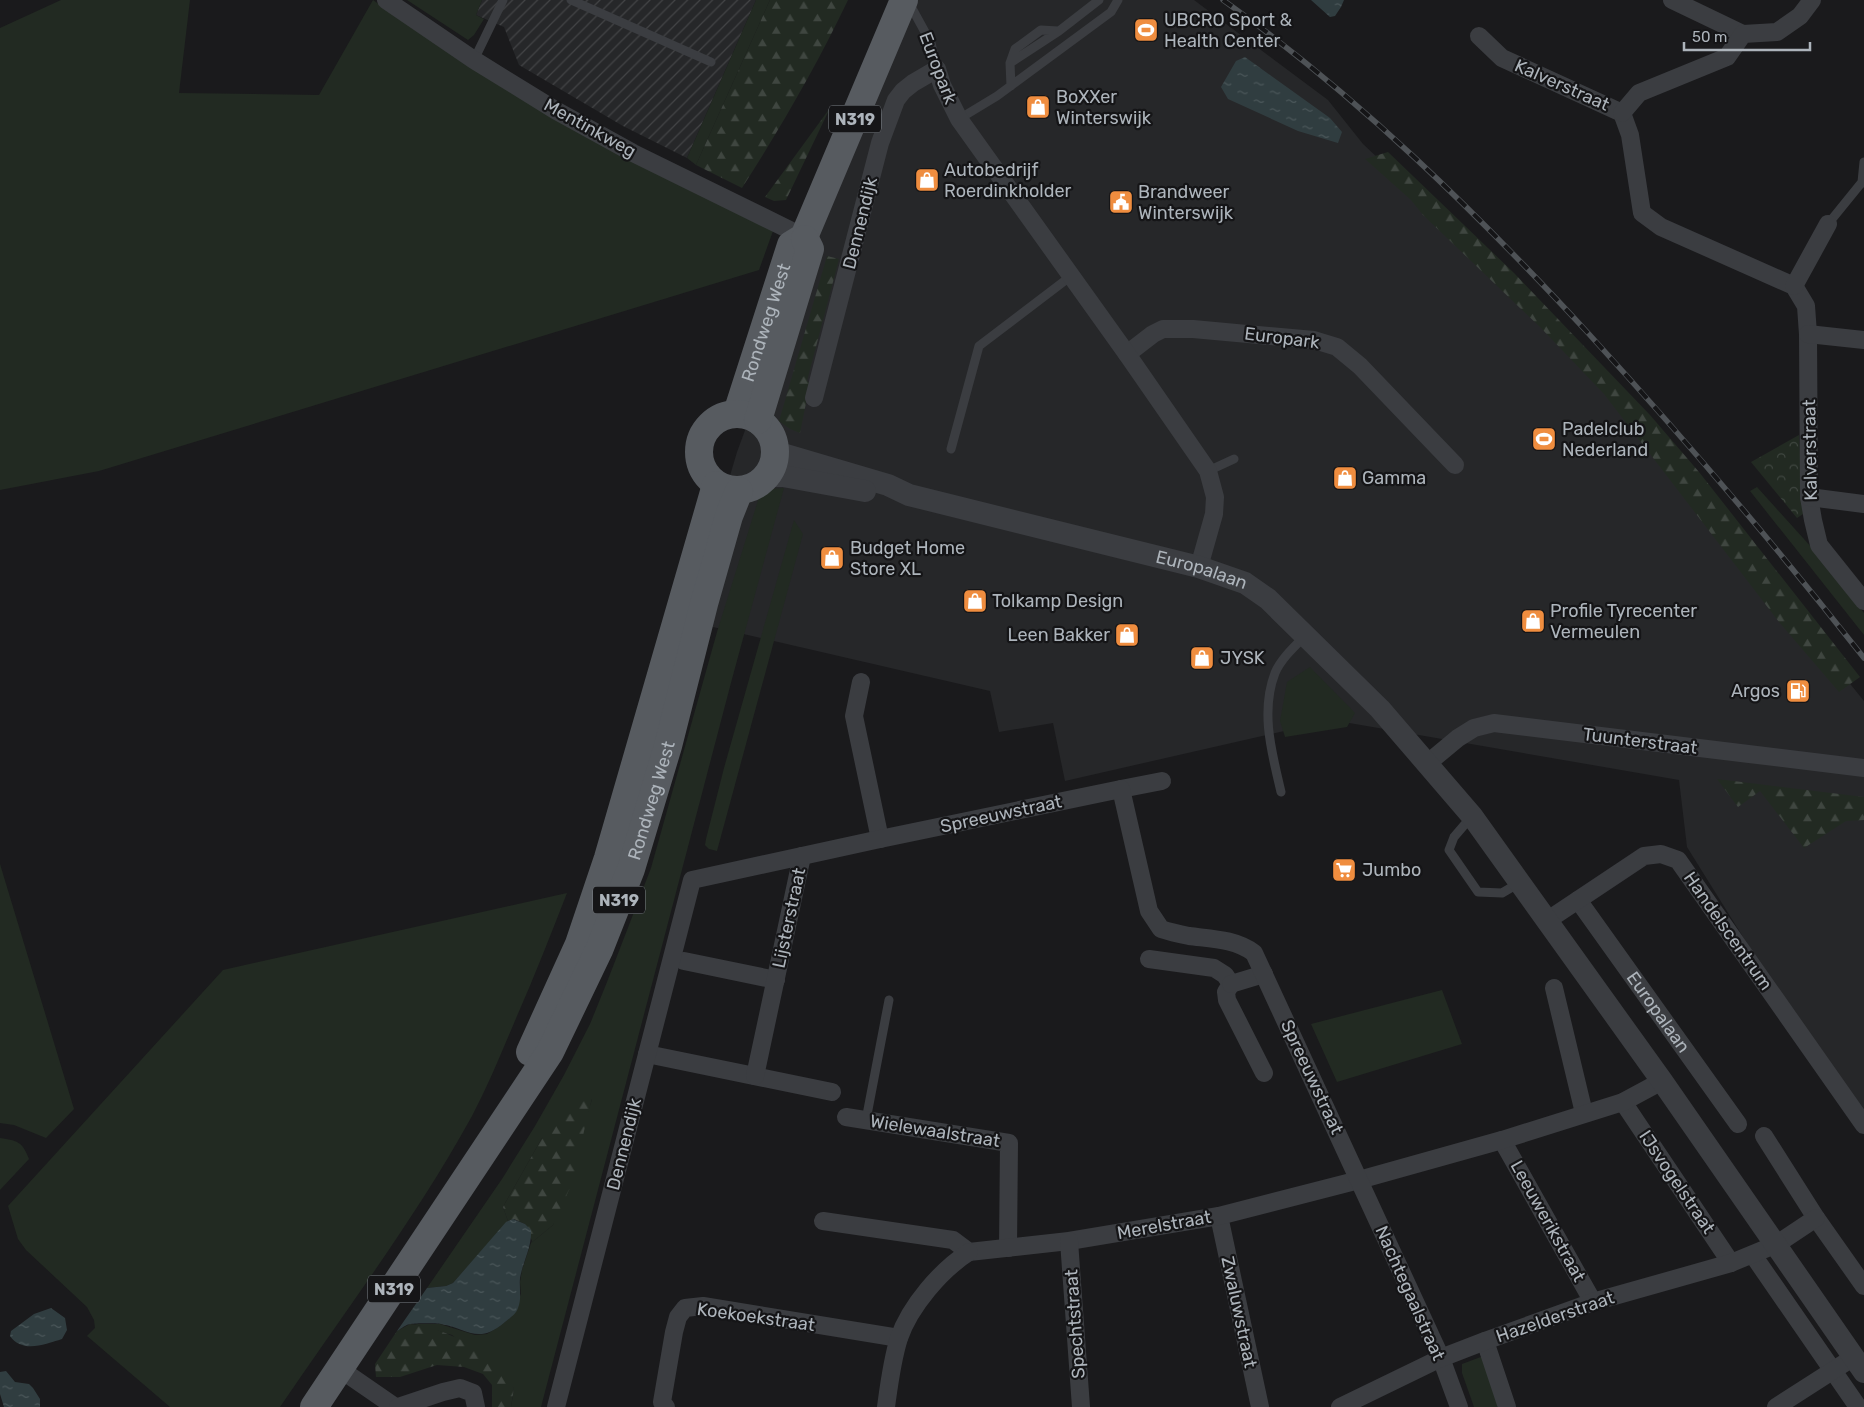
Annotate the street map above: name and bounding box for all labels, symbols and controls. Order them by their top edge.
place label: UBCRO Sport & Health Center [1164,9,1293,52]
sports icon: UBCRO Sport & Health Center [1133,17,1159,43]
scale bar [1684,20,1810,52]
text: 50 m [1692,28,1727,46]
street label: Europark [914,29,962,108]
street label: Kalverstraat [1511,54,1613,116]
place label: BoXXer Winterswijk [1056,86,1152,129]
street label: Mentinkweg [540,94,640,162]
shop icon: BoXXer Winterswijk [1025,94,1051,120]
road number: N319 [829,106,881,132]
place label: Autobedrijf Roerdinkholder [944,159,1071,202]
shop icon: Autobedrijf Roerdinkholder [914,167,940,193]
street label: Dennendijk [838,174,882,271]
place label: Brandweer Winterswijk [1138,181,1234,224]
public building icon: Brandweer Winterswijk [1108,189,1134,215]
street label: Rondweg West [737,261,795,385]
street label: Europark [1243,322,1321,354]
street label: Kalverstraat [1798,399,1822,501]
place label: Padelclub Nederland [1562,418,1648,461]
sports icon: Padelclub Nederland [1531,426,1557,452]
shop icon: Gamma [1332,465,1358,491]
place label: Gamma [1362,467,1426,489]
place label: Budget Home Store XL [850,537,965,580]
shop icon: Budget Home Store XL [819,545,845,571]
street label: Europalaan [1154,546,1250,594]
shop icon: Tolkamp Design [962,588,988,614]
place label: Tolkamp Design [992,590,1123,612]
place label: Profile Tyrecenter Vermeulen [1550,600,1697,643]
shop icon: Profile Tyrecenter Vermeulen [1520,608,1546,634]
shop icon: Leen Bakker [1114,622,1140,648]
place label: Leen Bakker [1008,624,1110,646]
shop icon: JYSK [1189,645,1215,671]
place label: JYSK [1220,647,1265,669]
fuel station icon: Argos [1785,678,1811,704]
place label: Argos [1731,680,1780,702]
street label: Tuunterstraat [1582,723,1698,759]
street label: Rondweg West [623,739,680,863]
street label: Spreeuwstraat [938,790,1064,838]
supermarket icon: Jumbo [1331,857,1357,883]
place label: Jumbo [1362,859,1421,881]
street label: Lijsterstraat [768,866,810,970]
street label: Handelscentrum [1679,868,1777,994]
road number: N319 [593,886,645,914]
street label: Europalaan [1622,967,1695,1057]
street label: Spreeuwstraat [1276,1016,1348,1138]
street label: Dennendijk [602,1095,646,1192]
street label: Wielewaalstraat [868,1110,1002,1152]
street label: IJsvogelstraat [1634,1126,1720,1238]
street label: Leeuwerikstraat [1506,1157,1590,1285]
street label: Merelstraat [1115,1206,1213,1244]
street label: Nachtegaalstraat [1370,1222,1450,1364]
street label: Zwaluwstraat [1216,1254,1262,1370]
street label: Spechtstraat [1060,1269,1090,1379]
road number: N319 [368,1276,420,1302]
street label: Hazelderstraat [1493,1286,1617,1348]
street label: Koekoekstraat [696,1298,816,1336]

